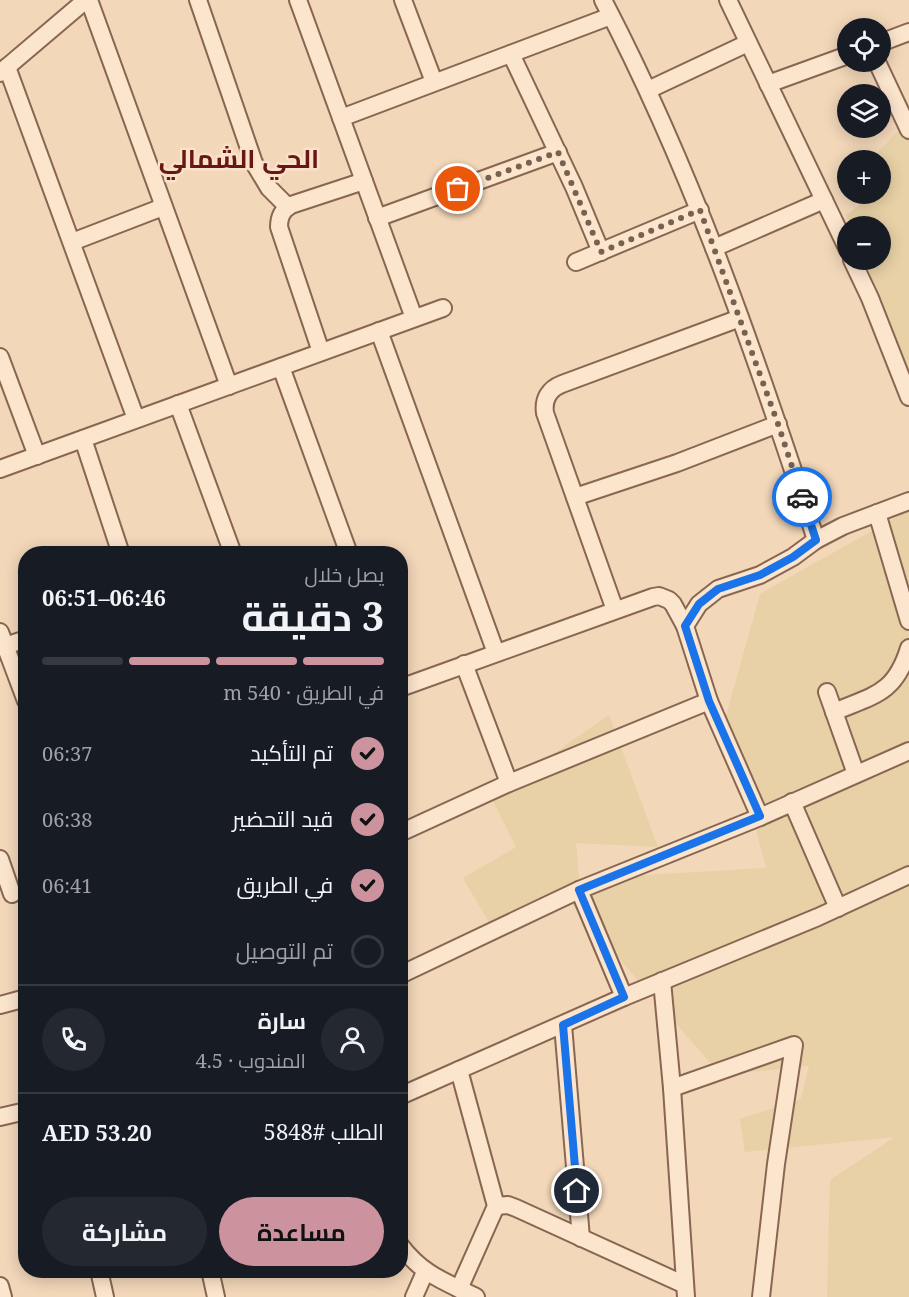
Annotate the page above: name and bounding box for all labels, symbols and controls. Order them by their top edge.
map controls [837,18,891,270]
button: locate [837,18,891,72]
button: layers [837,84,891,138]
district label: الحي الشمالي [159,140,319,180]
button: + [837,150,891,204]
pin [432,163,483,214]
icon: bag [441,172,474,205]
button: − [837,216,891,270]
courier [772,467,832,527]
icon: car [786,481,819,514]
text: يصل خلال [305,561,384,588]
text: 06:46–06:51 [42,582,166,612]
text: 3 دقيقة [242,589,384,642]
text: في الطريق · 540 m [223,679,384,706]
text: تم التأكيد [250,737,333,767]
icon: check [351,737,384,770]
text: 06:37 [42,740,92,767]
text: قيد التحضير [232,803,333,833]
icon: check [351,803,384,836]
text: 06:38 [42,806,92,833]
text: في الطريق [236,869,333,899]
icon: check [351,869,384,902]
text: 06:41 [42,872,92,899]
text: تم التوصيل [236,935,333,965]
text: سارة [258,1005,306,1035]
button: phone [42,1008,105,1071]
button: person [321,1008,384,1071]
text: المندوب · 4.5 [196,1047,306,1074]
text: الطلب #5848 [264,1116,384,1146]
text: AED 53.20 [42,1117,152,1147]
pin [551,1165,602,1216]
icon: home [560,1174,593,1207]
button: مشاركة [42,1197,207,1266]
button: مساعدة [219,1197,384,1266]

